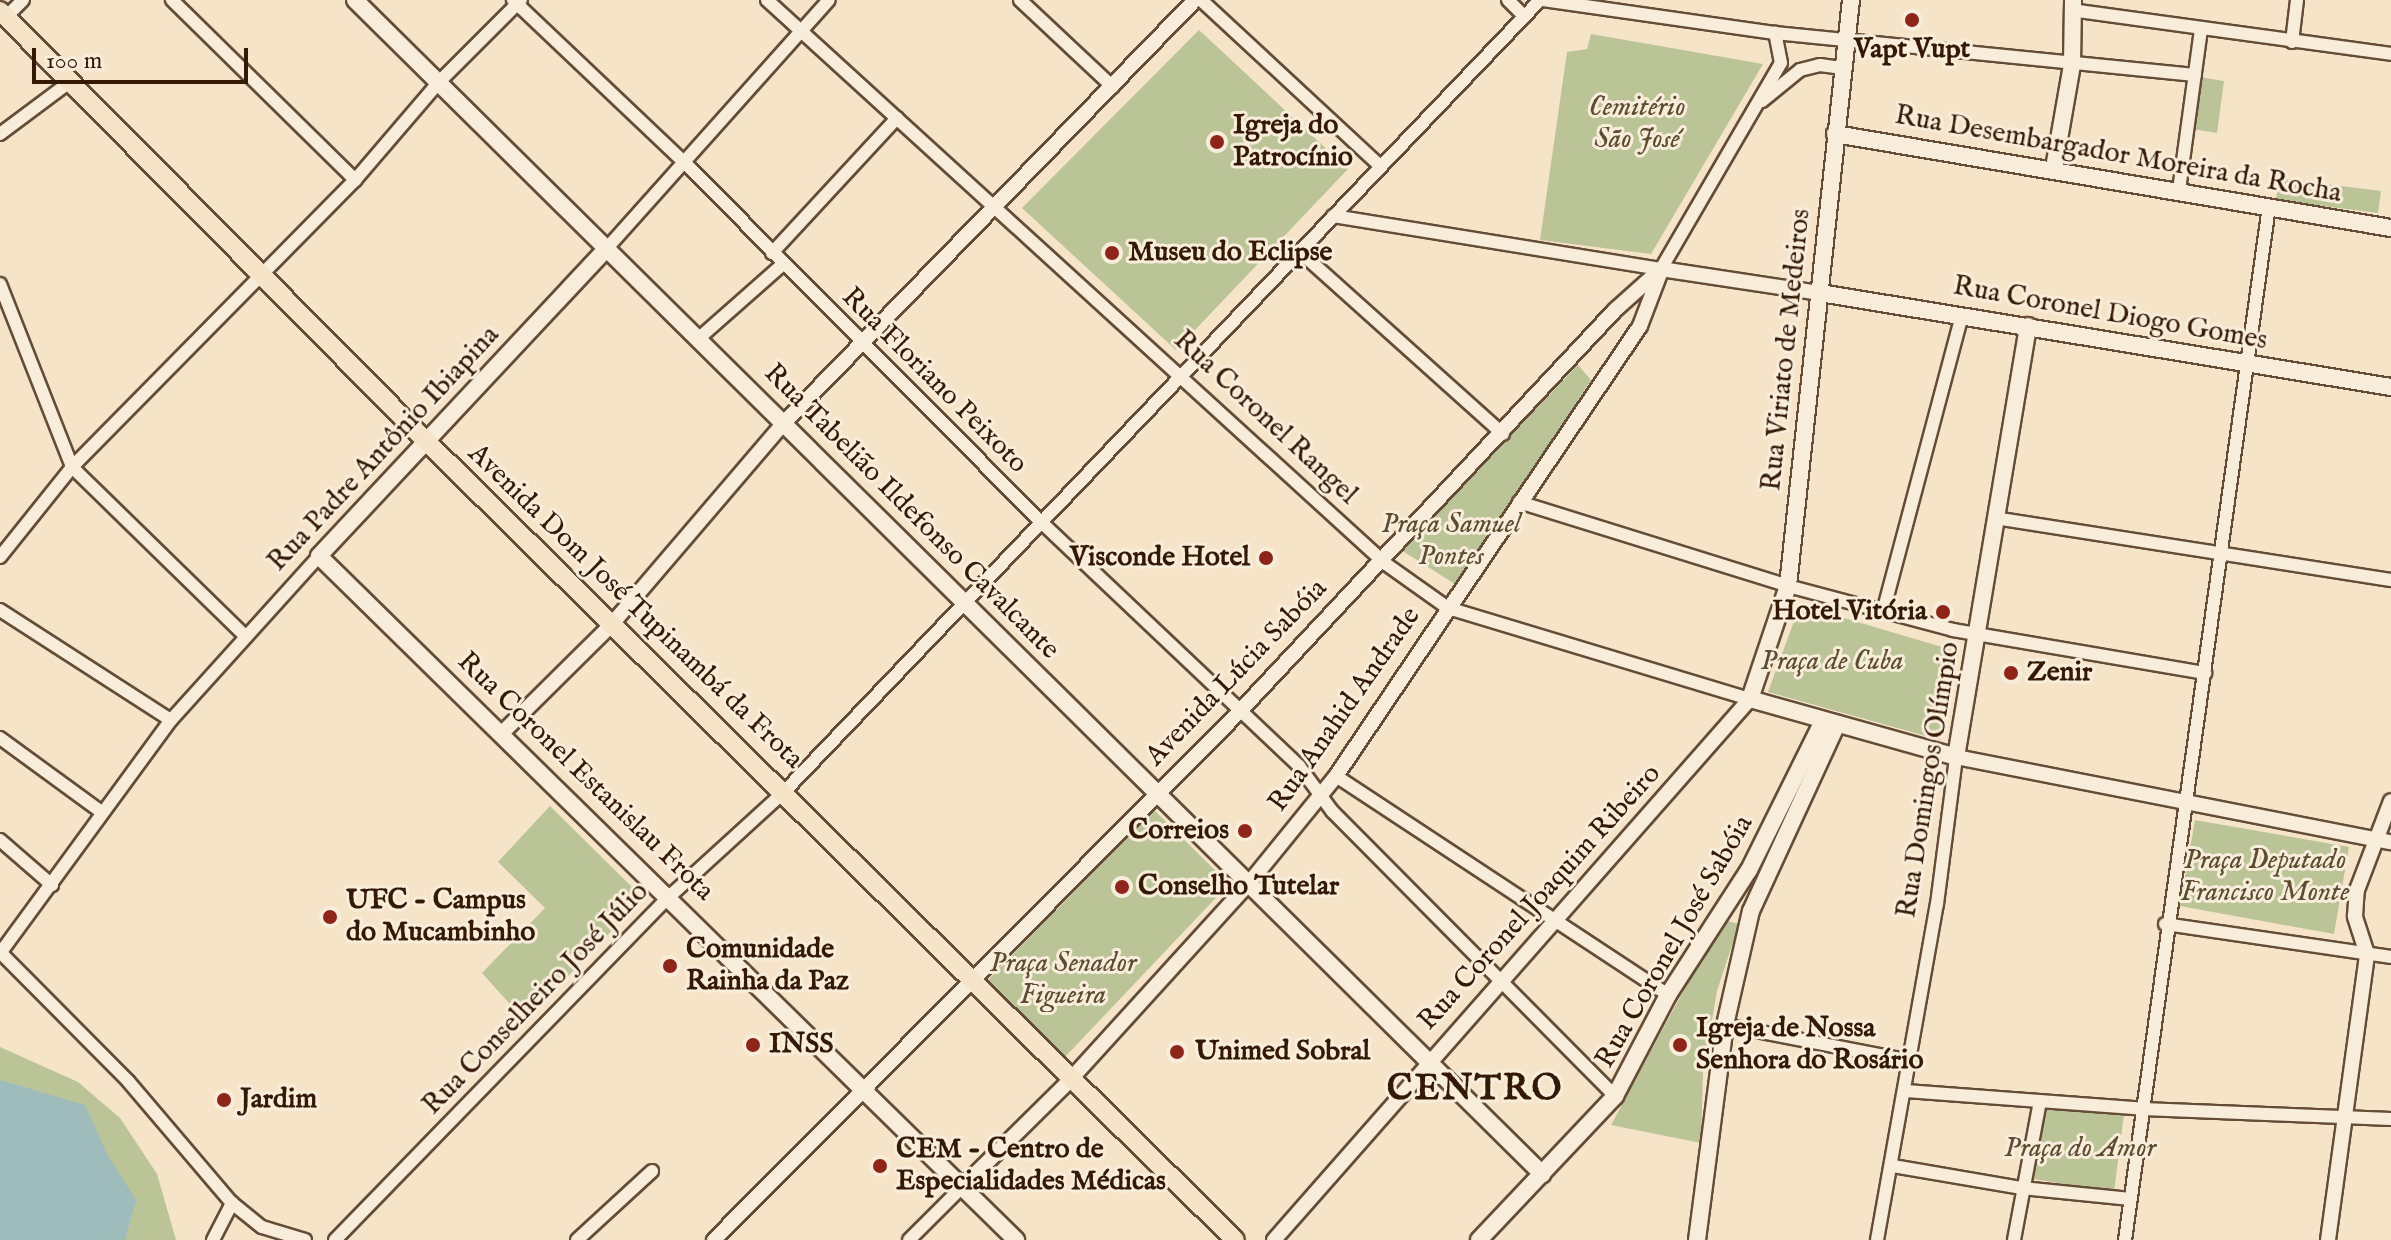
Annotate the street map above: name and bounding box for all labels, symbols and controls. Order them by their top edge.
marker: Vapt Vupt [1903,11,1921,29]
scale bar [36,32,252,82]
place label: Vapt Vupt [1854,33,1970,67]
text: 100 m [46,46,102,77]
park label: Cemitério São José [1589,91,1685,157]
street label: Rua Desembargador Moreira da Rocha [1892,99,2344,211]
place label: Igreja do Patrocínio [1233,109,1353,175]
marker: Igreja do Patrocínio [1208,133,1226,151]
street label: Rua Viriato de Medeiros [1755,207,1819,493]
place label: Museu do Eclipse [1128,236,1332,270]
marker: Museu do Eclipse [1103,244,1121,262]
street label: Rua Coronel Diogo Gomes [1950,270,2270,358]
street label: Rua Floriano Peixoto [834,281,1034,481]
street label: Rua Padre Antônio Ibiapina [261,319,507,579]
street label: Rua Coronel Rangel [1166,324,1364,512]
street label: Rua Tabelião Ildefonso Cavalcante [756,357,1066,667]
street label: Avenida Dom José Tupinambá da Frota [460,438,810,776]
park label: Praça Samuel Pontes [1381,508,1521,574]
place label: Visconde Hotel [1070,541,1250,575]
marker: Visconde Hotel [1257,549,1275,567]
street label: Avenida Lúcia Sabóia [1139,572,1335,774]
place label: Hotel Vitória [1772,595,1927,629]
street label: Rua Anahid Andrade [1262,601,1428,819]
marker: Hotel Vitória [1934,603,1952,621]
street label: Rua Domingos Olímpio [1891,640,1967,920]
street label: Rua Coronel Estanislau Frota [450,645,720,909]
park label: Praça de Cuba [1761,645,1903,679]
place label: Zenir [2027,656,2092,690]
marker: Zenir [2002,664,2020,682]
street label: Rua Coronel Joaquim Ribeiro [1412,758,1668,1038]
street label: Rua Coronel José Sabóia [1589,810,1761,1074]
place label: Correios [1128,814,1229,848]
marker: Correios [1236,822,1254,840]
park label: Praça Deputado Francisco Monte [2181,844,2349,910]
place label: Conselho Tutelar [1138,870,1339,904]
street label: Rua Conselheiro José Júlio [416,876,656,1122]
marker: Conselho Tutelar [1113,878,1131,896]
place label: UFC - Campus do Mucambinho [346,884,535,950]
marker: UFC - Campus do Mucambinho [321,908,339,926]
place label: Comunidade Rainha da Paz [686,933,849,999]
park label: Praça Senador Figueira [990,947,1136,1013]
marker: Comunidade Rainha da Paz [661,957,679,975]
place label: Igreja de Nossa Senhora do Rosário [1696,1012,1923,1078]
place label: INSS [769,1028,834,1062]
place label: Unimed Sobral [1195,1035,1370,1069]
marker: INSS [744,1036,762,1054]
marker: Igreja de Nossa Senhora do Rosário [1671,1036,1689,1054]
marker: Unimed Sobral [1166,1041,1188,1063]
district label: CENTRO [1387,1068,1563,1112]
place label: Jardim [240,1083,317,1117]
marker: Jardim [215,1091,233,1109]
park label: Praça do Amor [2004,1132,2156,1166]
place label: CEM - Centro de Especialidades Médicas [896,1133,1166,1199]
marker: CEM - Centro de Especialidades Médicas [871,1157,889,1175]

